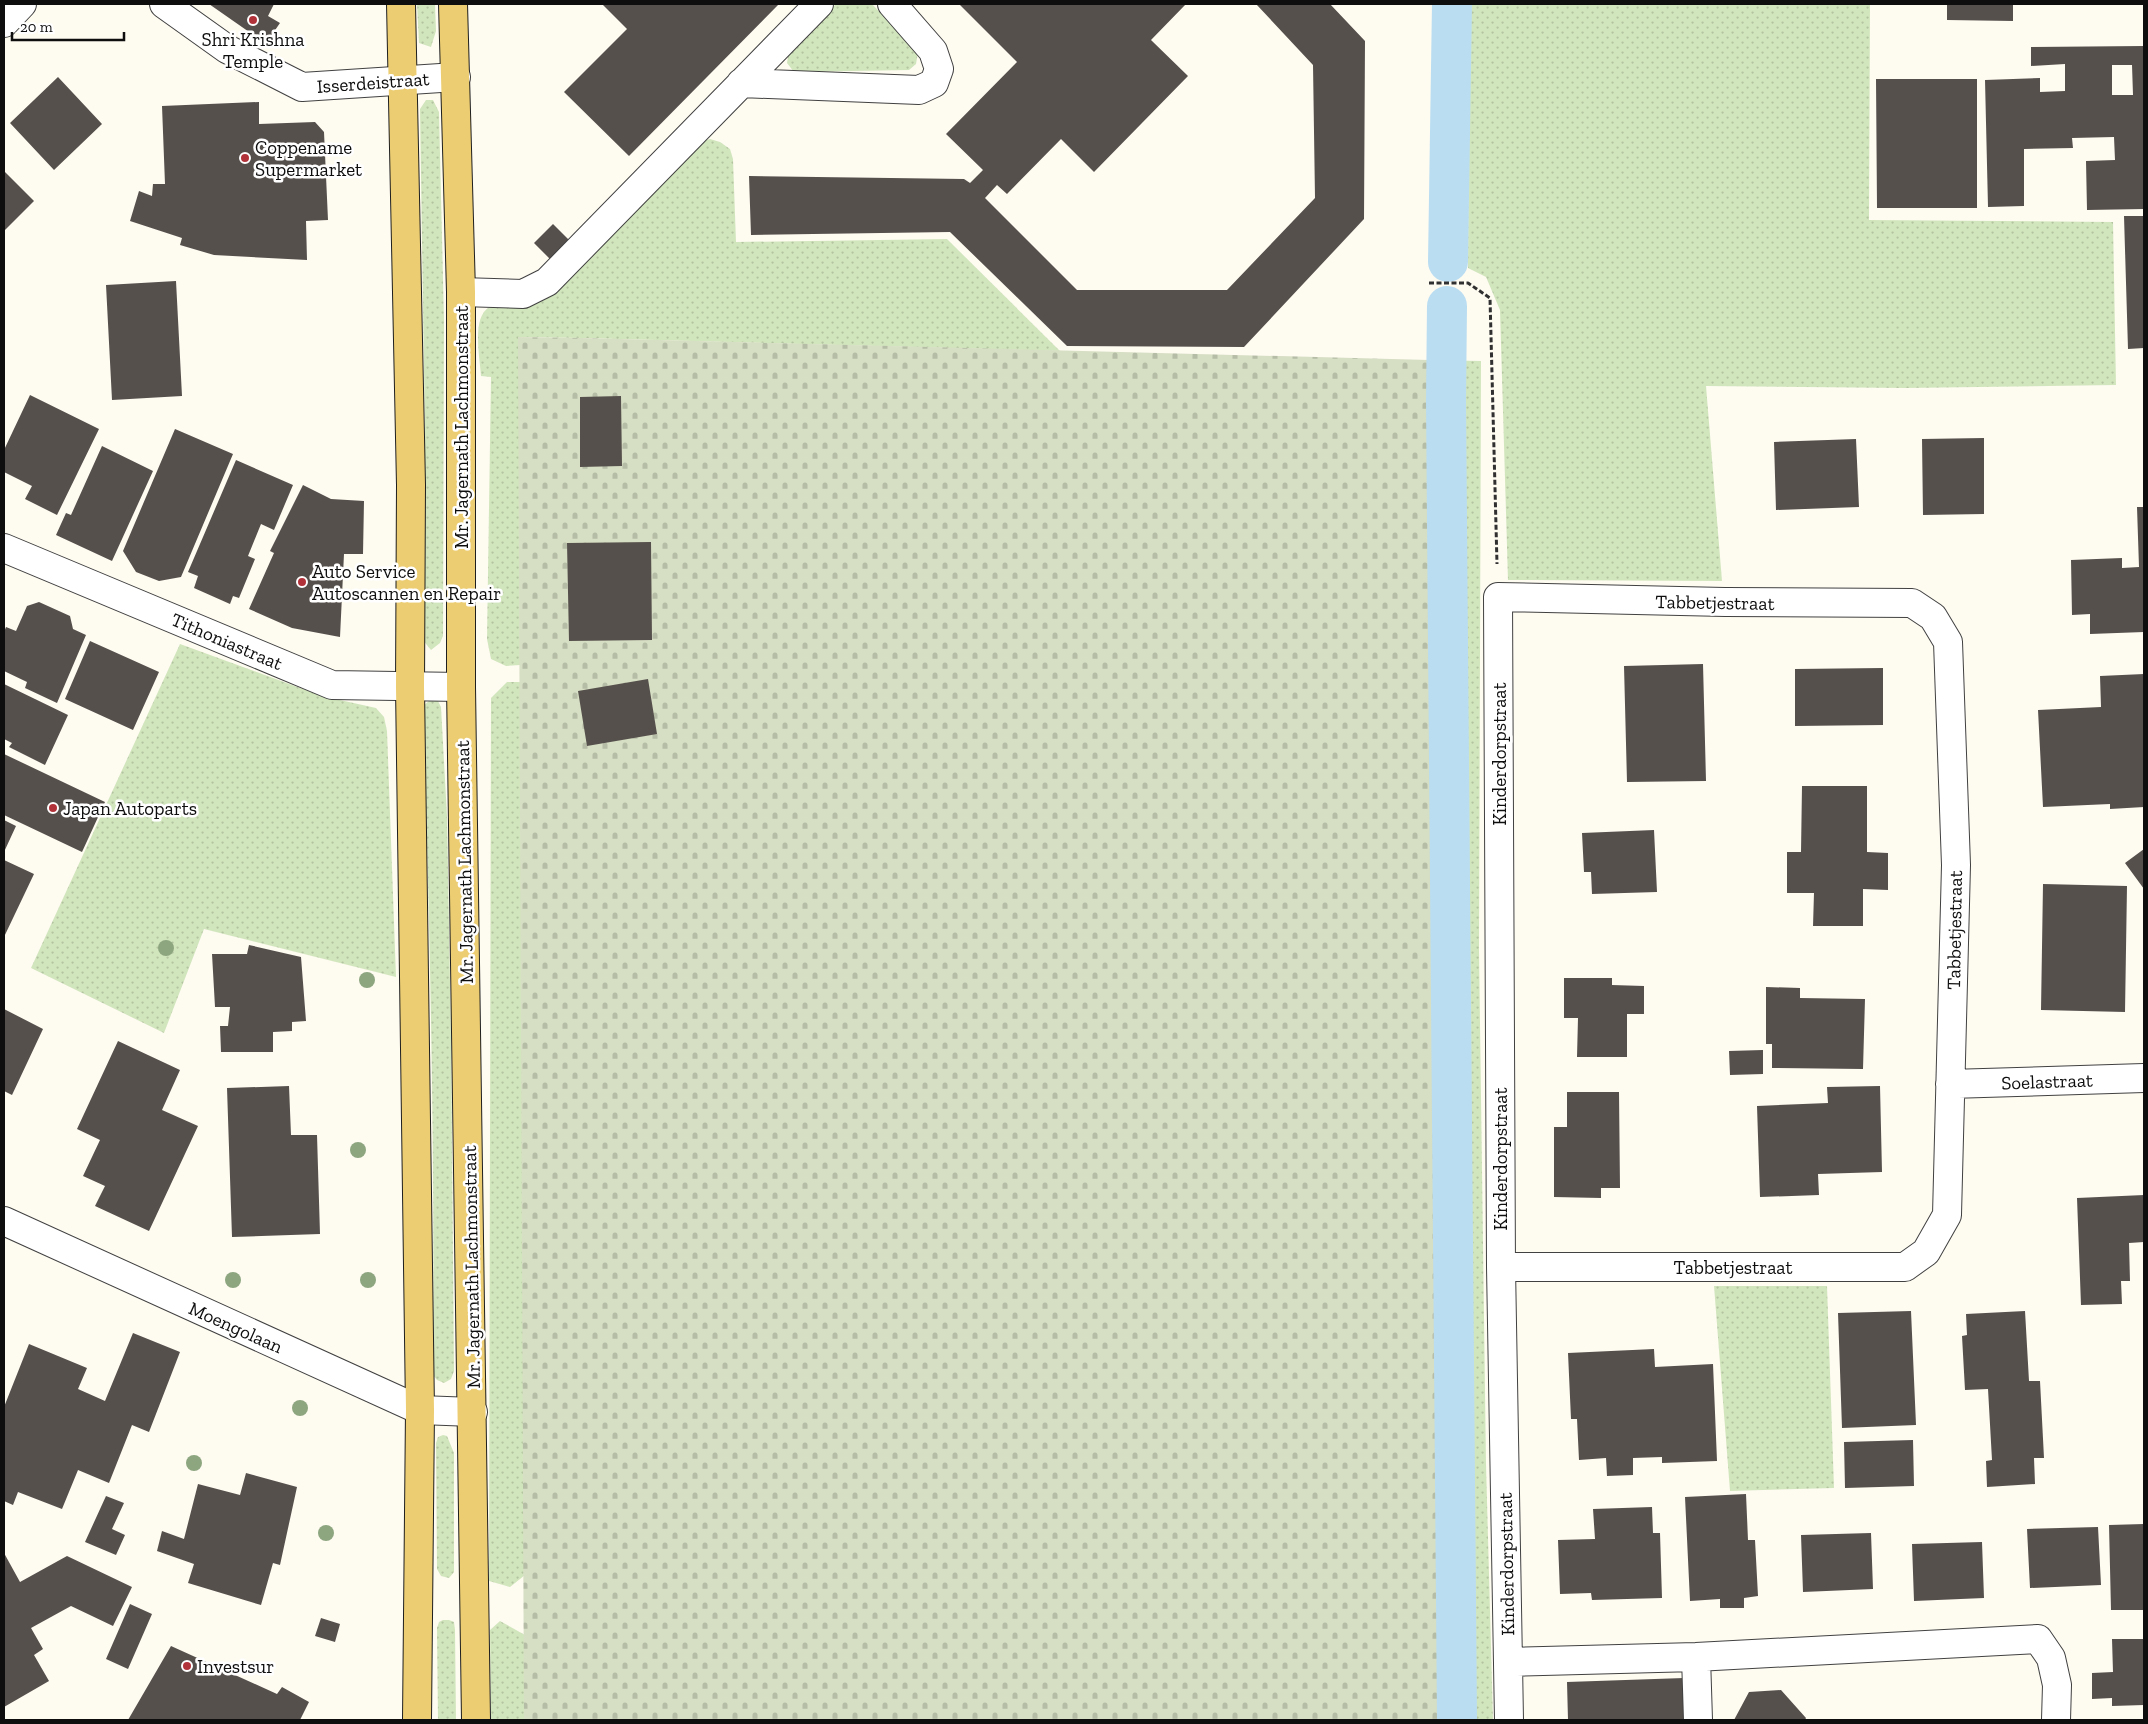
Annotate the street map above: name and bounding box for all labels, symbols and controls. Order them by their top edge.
scale bar [12,10,125,42]
marker: Shri Krishna Temple [247,14,259,26]
text: 20 m [20,18,53,36]
place label: Shri Krishna Temple [202,28,304,73]
street label: Isserdeistraat [316,67,430,98]
place label: Coppename Supermarket [255,136,362,181]
marker: Coppename Supermarket [239,152,251,164]
street label: Mr. Jagernath Lachmonstraat [450,305,473,549]
place label: Auto Service Autoscannen en Repair [312,560,501,605]
marker: Auto Service Autoscannen en Repair [296,576,308,588]
street label: Tabbetjestraat [1655,590,1775,615]
street label: Tithoniastraat [168,608,286,675]
street label: Kinderdorpstraat [1488,682,1511,826]
street label: Mr. Jagernath Lachmonstraat [451,740,478,984]
place label: Japan Autoparts [63,797,197,820]
marker: Japan Autoparts [47,802,59,814]
street label: Tabbetjestraat [1942,870,1967,990]
street label: Soelastraat [2001,1068,2093,1095]
street label: Kinderdorpstraat [1489,1087,1512,1231]
street label: Mr. Jagernath Lachmonstraat [458,1145,485,1389]
street label: Tabbetjestraat [1673,1256,1793,1279]
street label: Moengolaan [185,1297,286,1358]
street label: Kinderdorpstraat [1494,1492,1519,1636]
place label: Investsur [197,1655,274,1678]
marker: Investsur [181,1660,193,1672]

